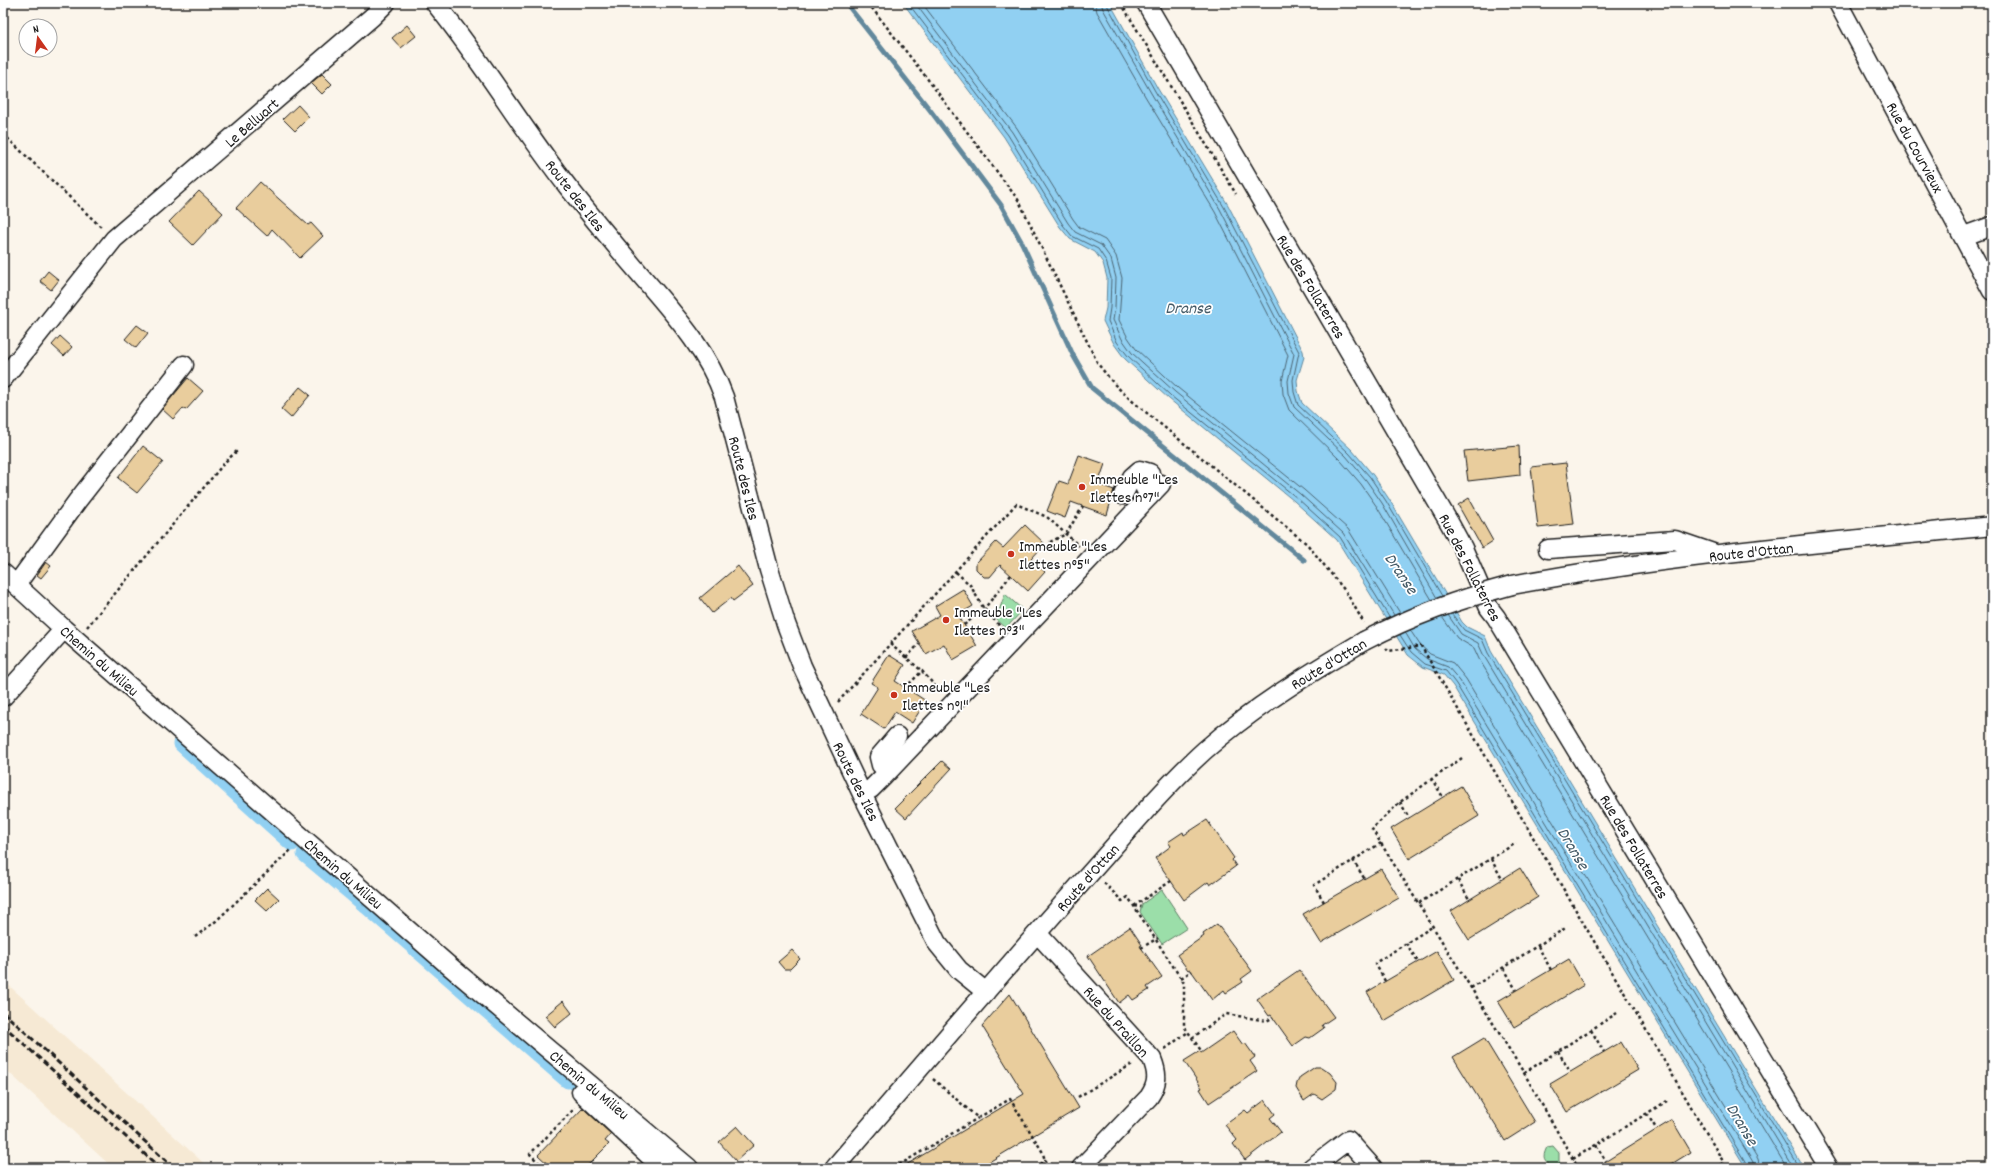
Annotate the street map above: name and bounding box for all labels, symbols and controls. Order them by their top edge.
north arrow [18,18,58,58]
text: N [31,22,41,39]
street label: Le Belluart [220,94,285,154]
street label: Rue du Courvieux [1879,99,1948,198]
street label: Route des Iles [539,156,610,238]
street label: Rue des Follaterres [1270,231,1350,344]
water label: Dranse [1165,298,1212,322]
street label: Route des Iles [721,434,764,523]
place label: Immeuble "Les Ilettes n°7" [1090,469,1179,510]
marker: Immeuble "Les Ilettes n°7" [1077,482,1087,492]
street label: Rue des Follaterres [1432,510,1506,626]
place label: Immeuble "Les Ilettes n°5" [1019,536,1108,577]
street label: Route d'Ottan [1708,538,1795,569]
marker: Immeuble "Les Ilettes n°5" [1006,549,1016,559]
water label: Dranse [1377,549,1423,602]
place label: Immeuble "Les Ilettes n°3" [954,602,1043,643]
marker: Immeuble "Les Ilettes n°3" [941,615,951,625]
street label: Chemin du Milieu [54,621,143,703]
street label: Route d'Ottan [1287,633,1372,697]
place label: Immeuble "Les Ilettes n°1" [902,677,991,718]
marker: Immeuble "Les Ilettes n°1" [889,690,899,700]
street label: Route des Iles [826,738,884,826]
street label: Rue des Follaterres [1593,791,1673,904]
water label: Dranse [1549,824,1594,877]
street label: Chemin du Milieu [298,834,387,916]
street label: Route d'Ottan [1052,839,1126,918]
street label: Rue du Praillon [1077,982,1154,1064]
street label: Chemin du Milieu [543,1046,634,1126]
water label: Dranse [1718,1100,1763,1153]

